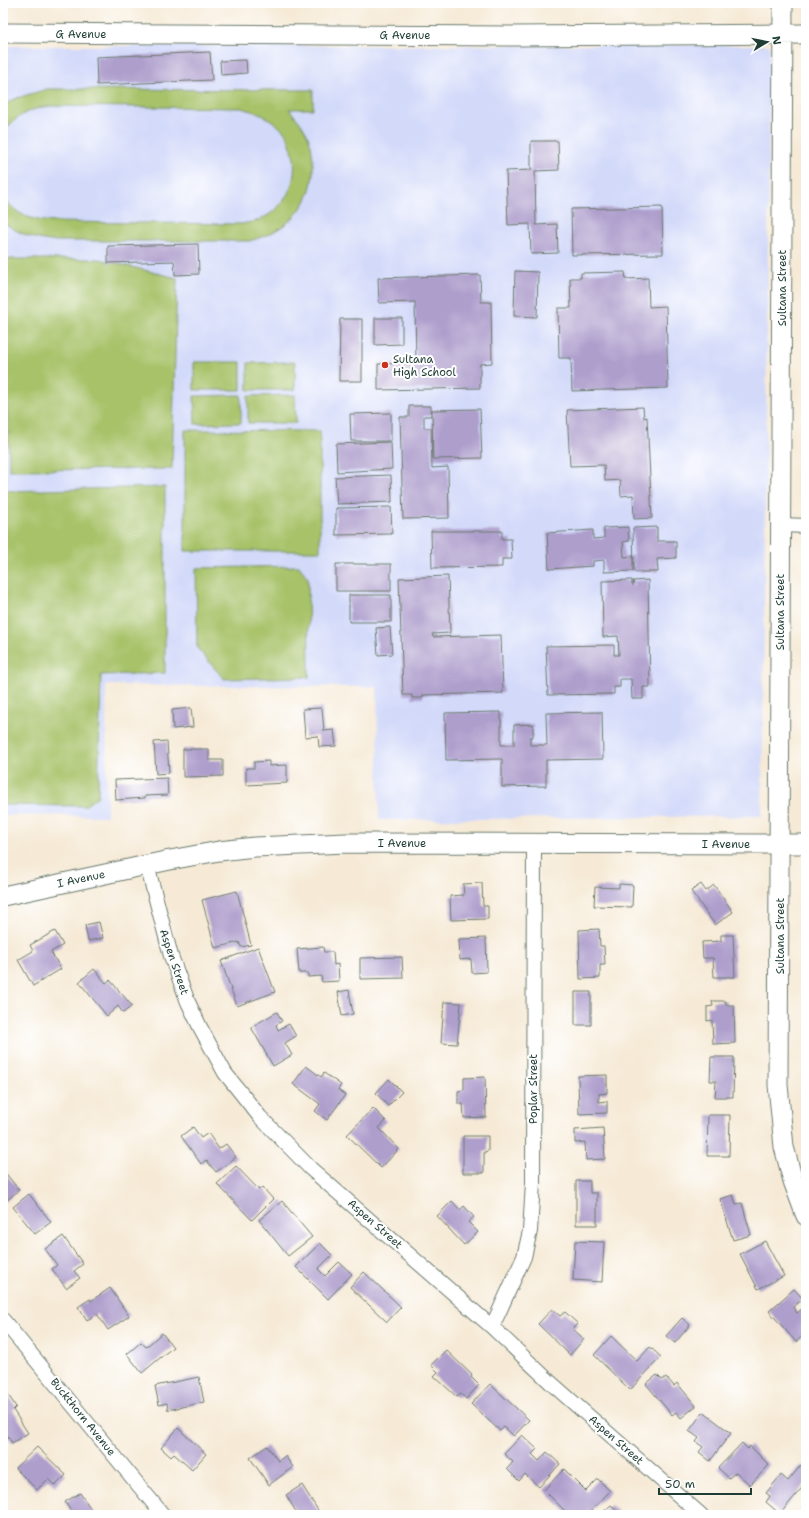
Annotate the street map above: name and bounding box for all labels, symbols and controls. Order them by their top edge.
north arrow [747,22,787,62]
street label: G Avenue [56,27,106,42]
street label: G Avenue [380,28,430,43]
text: N [768,35,785,46]
street label: Sultana Street [775,250,790,326]
place label: Sultana High School [393,352,457,380]
marker: Sultana High School [380,360,390,370]
street label: Sultana Street [773,574,788,650]
street label: I Avenue [378,836,426,851]
street label: I Avenue [702,837,750,852]
street label: I Avenue [56,867,106,891]
street label: Sultana Street [773,898,788,974]
street label: Aspen Street [156,927,192,997]
street label: Poplar Street [526,1054,541,1124]
street label: Aspen Street [344,1196,406,1252]
street label: Buckthorn Avenue [47,1375,119,1459]
street label: Aspen Street [585,1412,647,1468]
scale bar [659,1470,751,1496]
text: 50 m [665,1476,695,1492]

